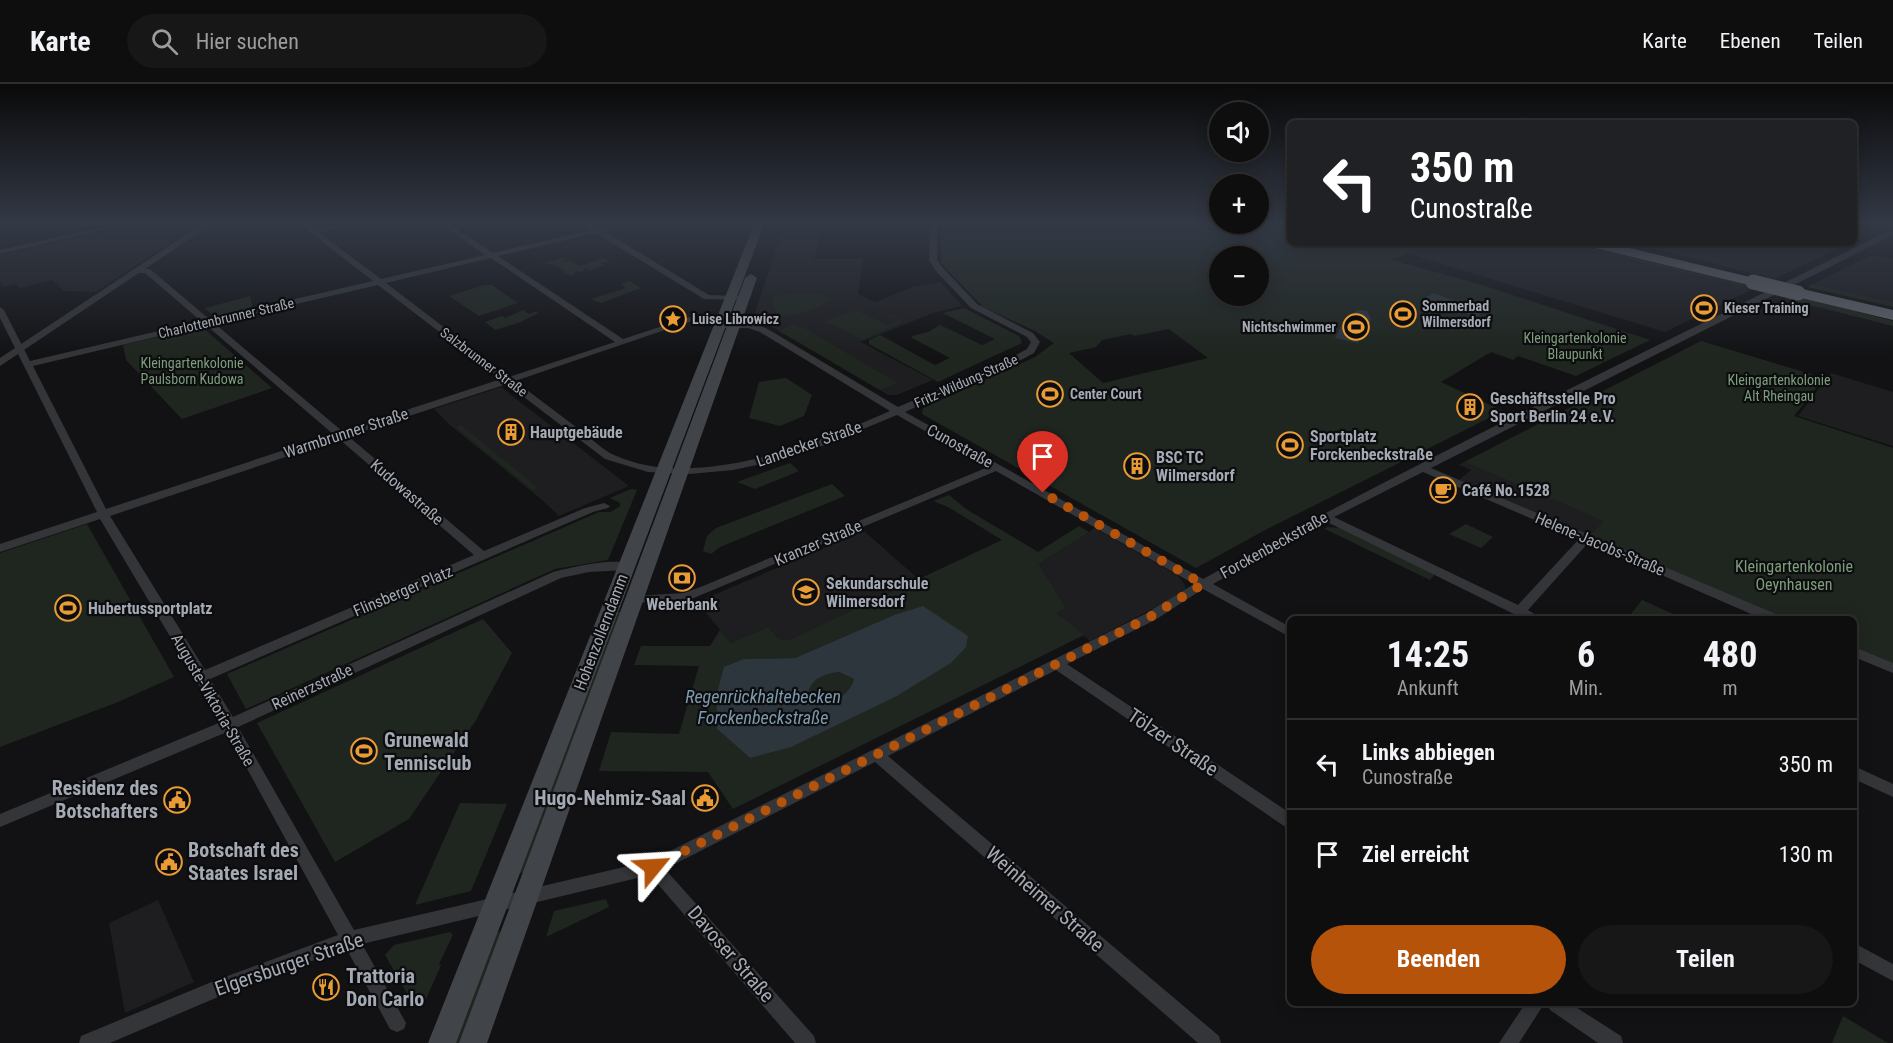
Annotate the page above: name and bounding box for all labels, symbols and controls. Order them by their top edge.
search box [127,14,547,68]
text: Karte [30,25,91,58]
icon: search [148,25,181,58]
text: Hier suchen [196,29,299,54]
text: Karte [1642,29,1687,53]
text: Ebenen [1720,29,1781,53]
text: Teilen [1814,29,1863,53]
map controls [1209,102,1269,306]
button: sound [1209,102,1269,162]
text: 350 m [1410,143,1515,192]
icon: left [1311,144,1389,222]
button: + [1209,174,1269,234]
text: Cunostraße [1410,193,1533,225]
button: − [1209,246,1269,306]
sports icon: Kieser Training [1689,293,1719,323]
street label: Charlottenbrunner Straße [156,294,296,341]
place label: Sommerbad Wilmersdorf [1422,298,1491,330]
sports icon: Sommerbad Wilmersdorf [1388,299,1418,329]
place label: Kieser Training [1724,300,1809,316]
place icon: Luise Librowicz [658,304,688,334]
place label: Luise Librowicz [692,311,779,327]
sports icon: Nichtschwimmer [1341,312,1371,342]
place label: Nichtschwimmer [1242,319,1336,335]
street label: Salzbrunner Straße [437,324,531,400]
park label: Kleingartenkolonie Blaupunkt [1523,330,1627,362]
street label: Fritz-Wildung-Straße [912,351,1021,411]
park label: Kleingartenkolonie Paulsborn Kudowa [140,355,244,387]
park label: Kleingartenkolonie Alt Rheingau [1727,372,1831,404]
sports icon: Center Court [1035,379,1065,409]
place label: Center Court [1070,386,1142,402]
place label: Geschäftsstelle Pro Sport Berlin 24 e.V. [1490,389,1616,426]
building icon: Geschäftsstelle Pro Sport Berlin 24 e.V. [1455,392,1485,422]
street label: Warmbrunner Straße [281,404,411,462]
building icon: Hauptgebäude [496,417,526,447]
street label: Landecker Straße [754,417,864,471]
street label: Cunostraße [924,420,996,472]
place label: Hauptgebäude [530,423,623,442]
place label: Sportplatz Forckenbeckstraße [1310,427,1433,464]
sports icon: Sportplatz Forckenbeckstraße [1275,430,1305,460]
pin [1017,431,1068,493]
icon: arrive [1026,440,1059,473]
place label: BSC TC Wilmersdorf [1156,448,1235,485]
building icon: BSC TC Wilmersdorf [1122,451,1152,481]
street label: Kudowastraße [367,455,447,529]
cafe icon: Café No.1528 [1428,475,1458,505]
place label: Café No.1528 [1462,481,1550,500]
street label: Forckenbeckstraße [1217,508,1331,582]
street label: Helene-Jacobs-Straße [1532,508,1668,580]
street label: Kranzer Straße [772,516,864,570]
park label: Kleingartenkolonie Oeynhausen [1735,557,1853,594]
street label: Flinsberger Platz [350,562,456,620]
bank icon: Weberbank [667,563,697,593]
street label: Hohenzollerndamm [570,571,632,693]
place label: Sekundarschule Wilmersdorf [826,574,929,611]
school or university icon: Sekundarschule Wilmersdorf [791,577,821,607]
sports icon: Hubertussportplatz [53,593,83,623]
place label: Weberbank [646,595,718,614]
place label: Hubertussportplatz [88,599,212,618]
street label: Auguste-Viktoria-Straße [167,630,259,770]
text: 14:25 [1387,634,1469,676]
text: 6 [1577,634,1595,676]
text: 480 [1703,634,1757,676]
street label: Reinerzstraße [269,660,355,714]
text: Ankunft [1397,676,1459,700]
text: Min. [1569,676,1603,700]
text: m [1723,676,1738,700]
water label: Regenrückhaltebecken Forckenbeckstraße [685,686,841,728]
street label: Tölzer Straße [1123,703,1223,781]
place label: Grunewald Tennisclub [384,728,471,775]
sports icon: Grunewald Tennisclub [349,736,379,766]
text: Links abbiegen [1362,740,1495,765]
icon: left [1311,748,1344,781]
text: 350 m [1779,752,1833,777]
text: Cunostraße [1362,765,1453,789]
place label: Residenz des Botschafters [52,776,158,823]
public building icon: Hugo-Nehmiz-Saal [690,783,720,813]
public building icon: Residenz des Botschafters [162,785,192,815]
place label: Hugo-Nehmiz-Saal [534,786,686,810]
position arrow [621,835,685,899]
place label: Botschaft des Staates Israel [188,838,299,885]
icon: arrive [1311,838,1344,871]
street label: Weinheimer Straße [981,841,1109,957]
text: Ziel erreicht [1362,842,1469,867]
text: 130 m [1779,842,1833,867]
public building icon: Botschaft des Staates Israel [154,847,184,877]
street label: Davoser Straße [683,901,779,1007]
button: Beenden [1311,925,1566,994]
button: Teilen [1578,925,1833,994]
street label: Elgersburger Straße [211,927,367,1001]
place label: Trattoria Don Carlo [346,964,424,1011]
restaurant icon: Trattoria Don Carlo [311,972,341,1002]

